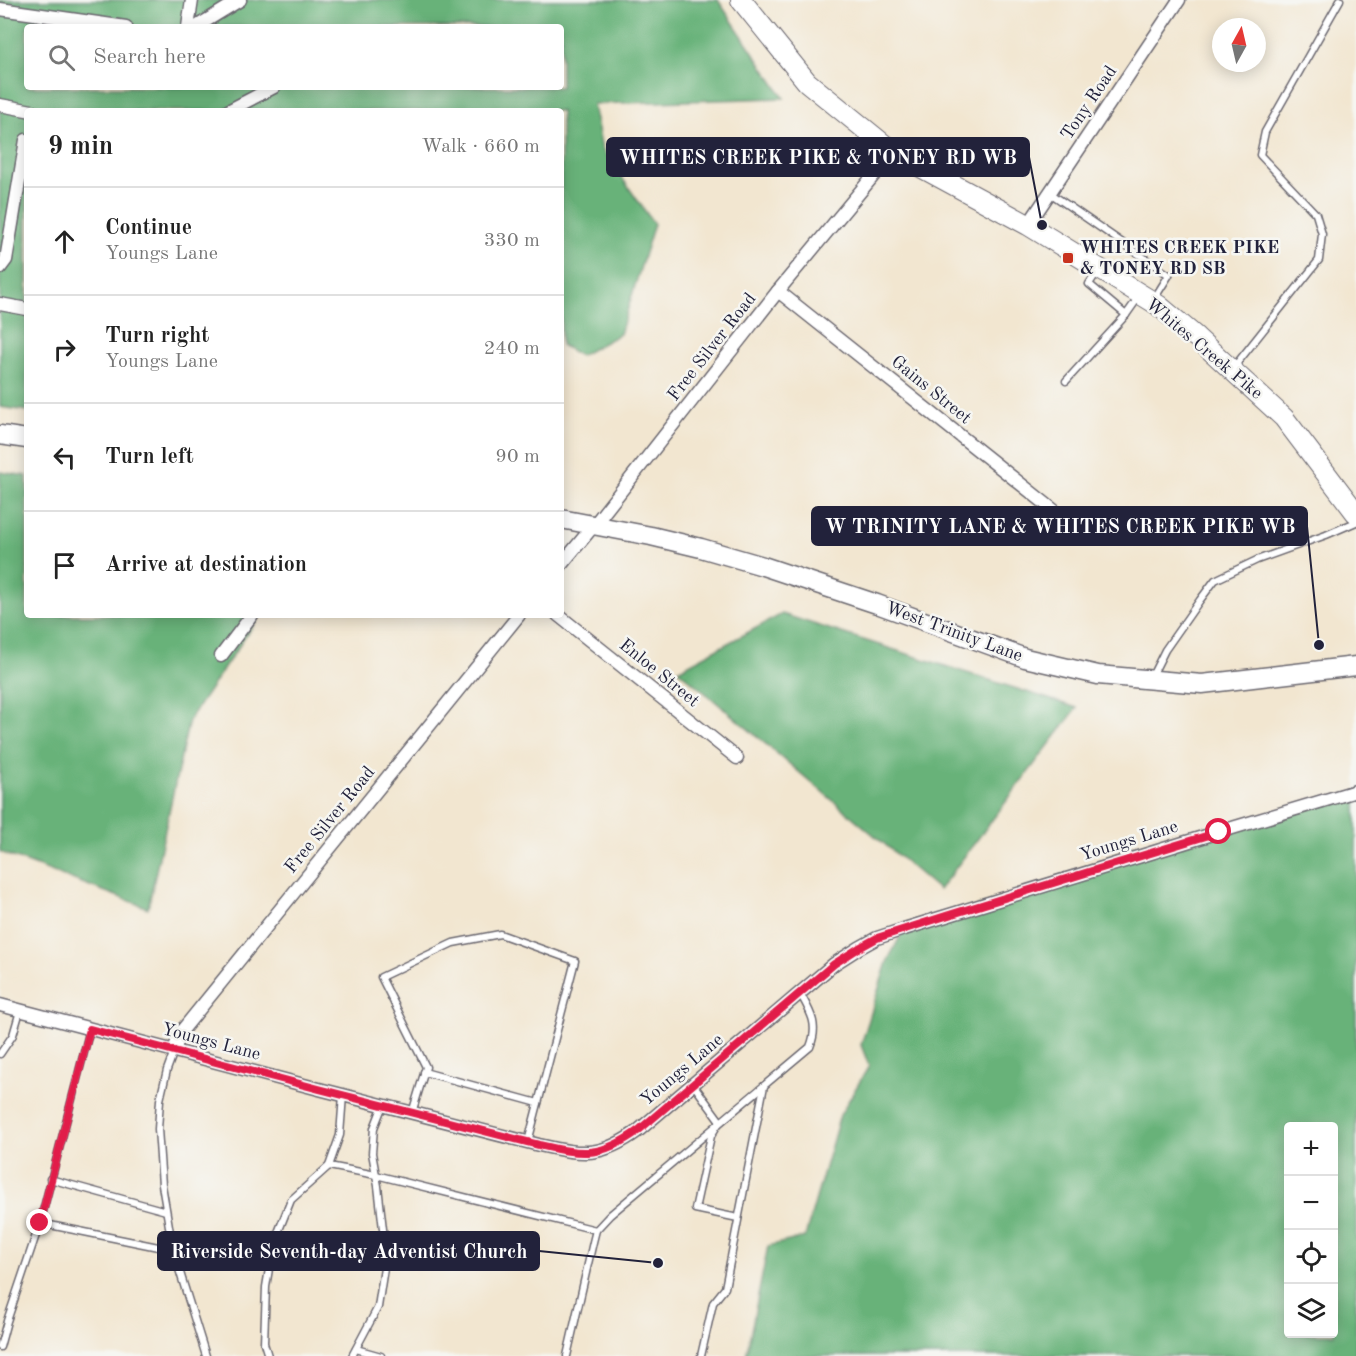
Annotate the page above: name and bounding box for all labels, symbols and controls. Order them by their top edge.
north arrow [1212,18,1266,72]
search box [24,24,564,90]
icon: search [45,41,78,74]
text: Search here [93,46,206,68]
street label: Tony Road [1058,63,1120,143]
text: 9 min [48,134,113,160]
text: Walk · 660 m [421,137,540,157]
callout: WHITES CREEK PIKE & TONEY RD WB [607,138,1029,176]
text: WHITES CREEK PIKE & TONEY RD WB [619,149,1017,169]
text: Continue [105,217,192,239]
icon: ahead [48,225,81,258]
text: 330 m [484,231,540,251]
place label: WHITES CREEK PIKE & TONEY RD SB [1080,239,1279,278]
text: Youngs Lane [105,244,218,264]
marker: WHITES CREEK PIKE & TONEY RD SB [1061,251,1075,265]
street label: Free Silver Road [664,290,760,404]
street label: Whites Creek Pike [1142,295,1266,403]
text: Turn right [105,325,209,347]
icon: right [48,333,81,366]
text: 240 m [484,339,540,359]
text: Youngs Lane [105,352,218,372]
street label: Gains Street [888,352,974,428]
icon: left [48,441,81,474]
text: Turn left [105,446,194,468]
text: 90 m [495,447,540,467]
callout: W TRINITY LANE & WHITES CREEK PIKE WB [812,507,1307,545]
text: W TRINITY LANE & WHITES CREEK PIKE WB [825,518,1295,538]
icon: arrive [48,549,81,582]
text: Arrive at destination [105,554,307,576]
street label: West Trinity Lane [883,599,1025,665]
street label: Enloe Street [616,635,702,711]
street label: Free Silver Road [282,763,378,877]
street label: Youngs Lane [1078,818,1180,864]
route start [1205,818,1231,844]
street label: Youngs Lane [160,1020,262,1064]
street label: Youngs Lane [637,1030,727,1110]
map controls [1284,1122,1338,1338]
button: + [1284,1122,1338,1176]
button: − [1284,1176,1338,1230]
route end [26,1209,52,1235]
button: locate [1284,1230,1338,1284]
callout: Riverside Seventh-day Adventist Church [158,1232,539,1270]
text: Riverside Seventh-day Adventist Church [170,1243,528,1263]
button: layers [1284,1284,1338,1338]

